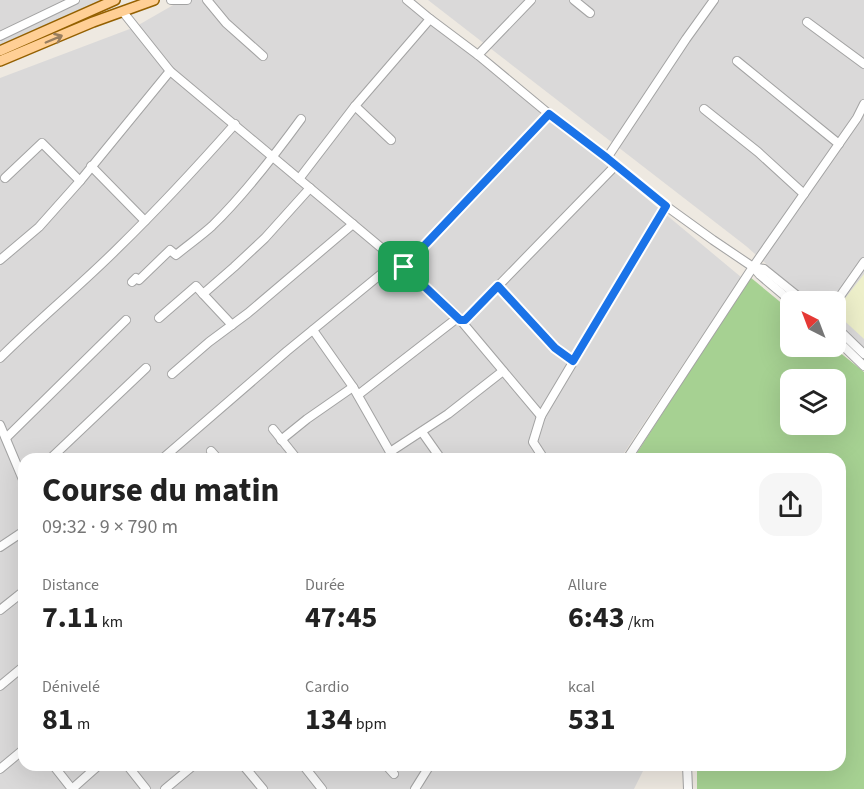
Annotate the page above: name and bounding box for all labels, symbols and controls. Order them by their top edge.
one-way arrow [44,33,63,44]
pin [378,241,429,292]
icon: arrive [387,250,420,283]
north arrow [780,291,846,357]
map controls [780,291,846,435]
button: layers [780,369,846,435]
text: Course du matin [42,467,279,514]
button: share [759,473,822,536]
text: 09:32 · 9 × 790 m [42,513,178,541]
text: Distance [42,574,99,596]
text: Durée [305,574,345,596]
text: Allure [568,574,607,596]
text: 7.11 [42,596,99,639]
text: 47:45 [305,596,377,639]
text: 6:43 [568,596,625,639]
text: km [99,611,123,633]
text: /km [625,611,655,633]
text: Dénivelé [42,676,100,698]
text: Cardio [305,676,349,698]
text: kcal [568,676,595,698]
text: 81 [42,698,74,741]
text: 134 [305,698,353,741]
text: 531 [568,698,616,741]
text: m [74,713,90,735]
text: bpm [353,713,387,735]

